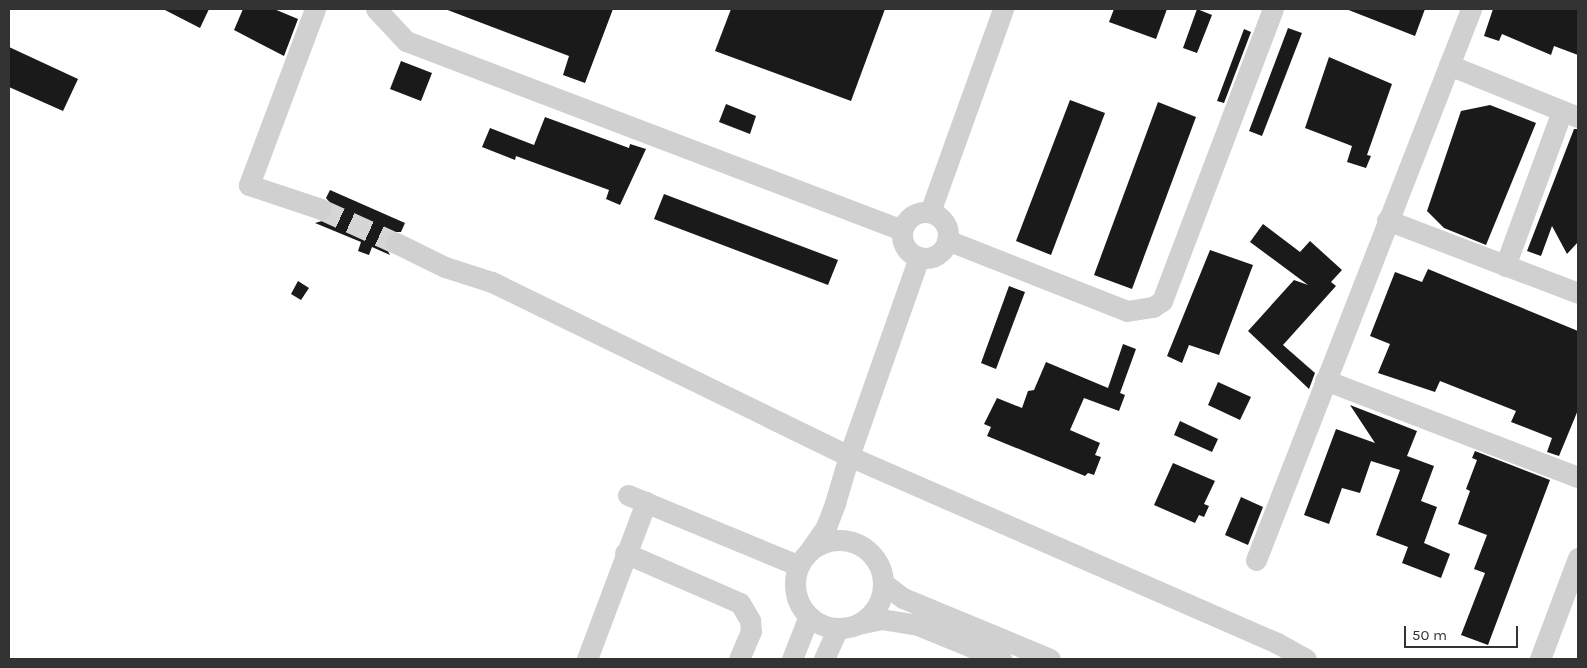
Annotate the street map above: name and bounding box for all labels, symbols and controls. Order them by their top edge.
scale bar [1407,616,1521,648]
text: 50 m [1412,626,1447,644]

